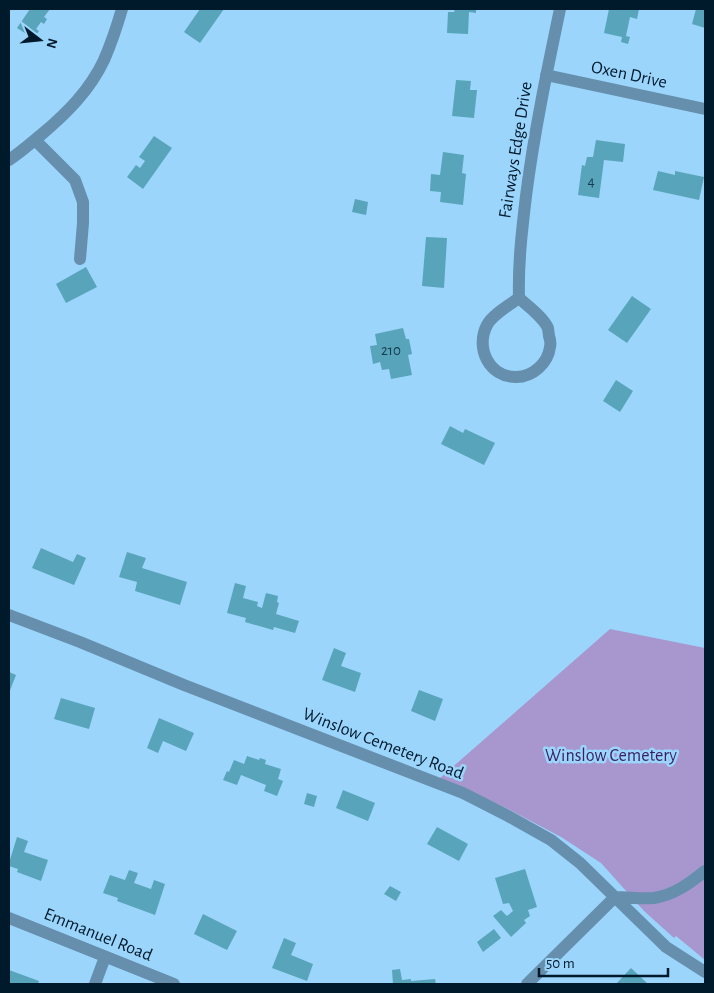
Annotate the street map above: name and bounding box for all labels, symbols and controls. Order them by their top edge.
north arrow [15,15,65,65]
text: N [43,37,60,50]
street label: Oxen Drive [589,58,669,92]
street label: Fairways Edge Drive [496,80,536,220]
house number: 4 [587,174,595,189]
house number: 210 [381,343,401,358]
street label: Winslow Cemetery Road [300,705,466,783]
park label: Winslow Cemetery [545,747,677,765]
street label: Emmanuel Road [41,905,155,965]
scale bar [539,946,668,978]
text: 50 m [546,956,575,971]

